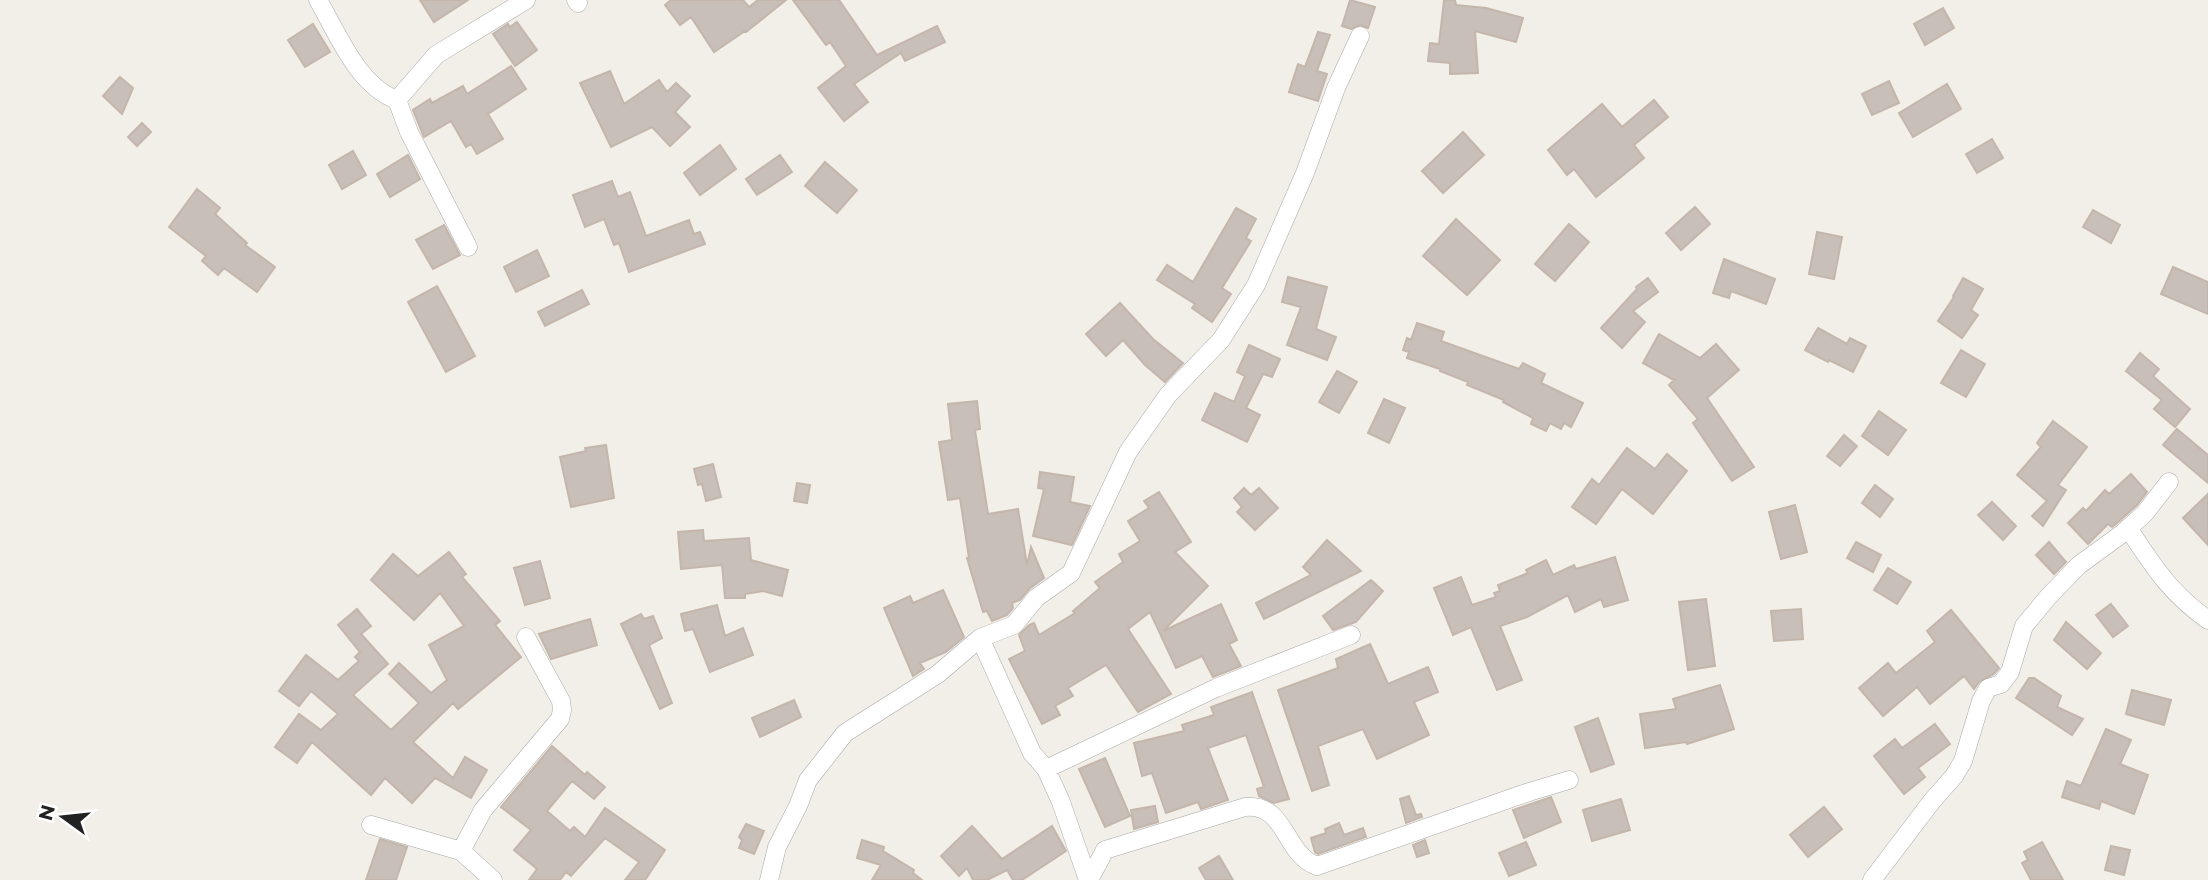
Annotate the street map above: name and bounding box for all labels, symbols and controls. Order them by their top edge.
north arrow [28,782,98,852]
text: N [34,802,60,823]

